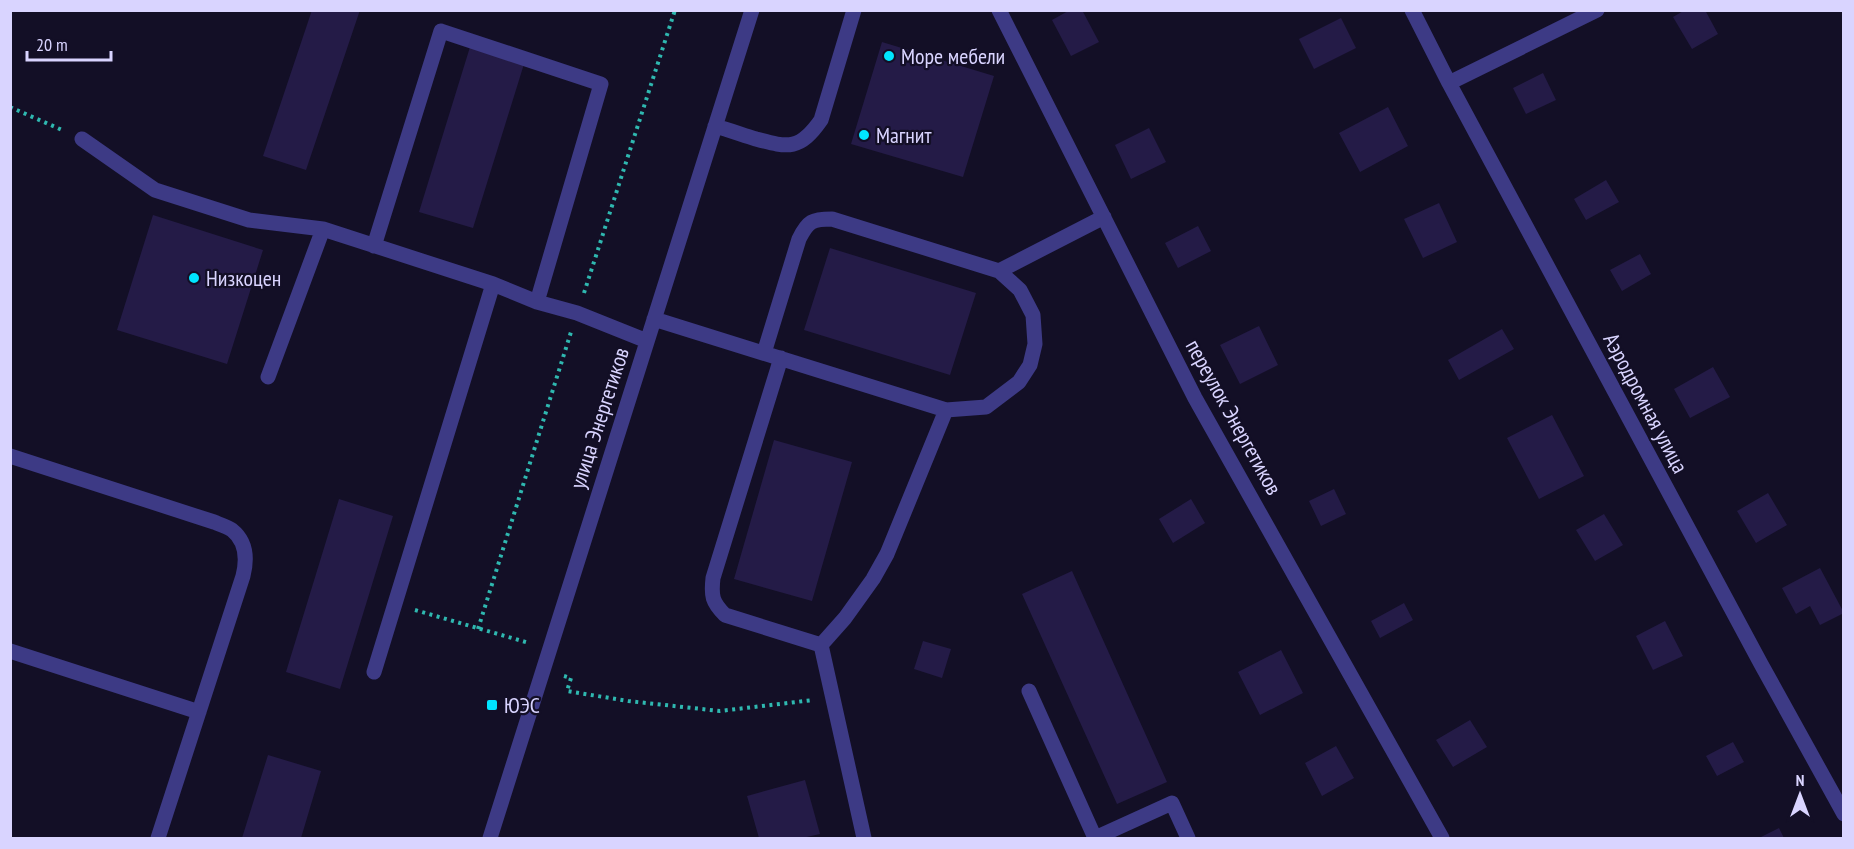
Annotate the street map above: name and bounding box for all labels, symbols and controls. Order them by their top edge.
scale bar [27,24,111,62]
text: 20 m [36,33,68,56]
place label: Море мебели [901,42,1005,70]
marker: Море мебели [882,49,896,63]
place label: Магнит [876,121,933,149]
marker: Магнит [857,128,871,142]
place label: Низкоцен [206,264,281,292]
marker: Низкоцен [187,271,201,285]
street label: Аэродромная улица [1597,328,1695,478]
street label: переулок Энергетиков [1180,334,1288,500]
street label: улица Энергетиков [563,344,635,492]
place label: ЮЭС [504,691,540,719]
marker: ЮЭС [485,698,499,712]
north arrow [1770,765,1830,825]
text: N [1796,770,1804,790]

